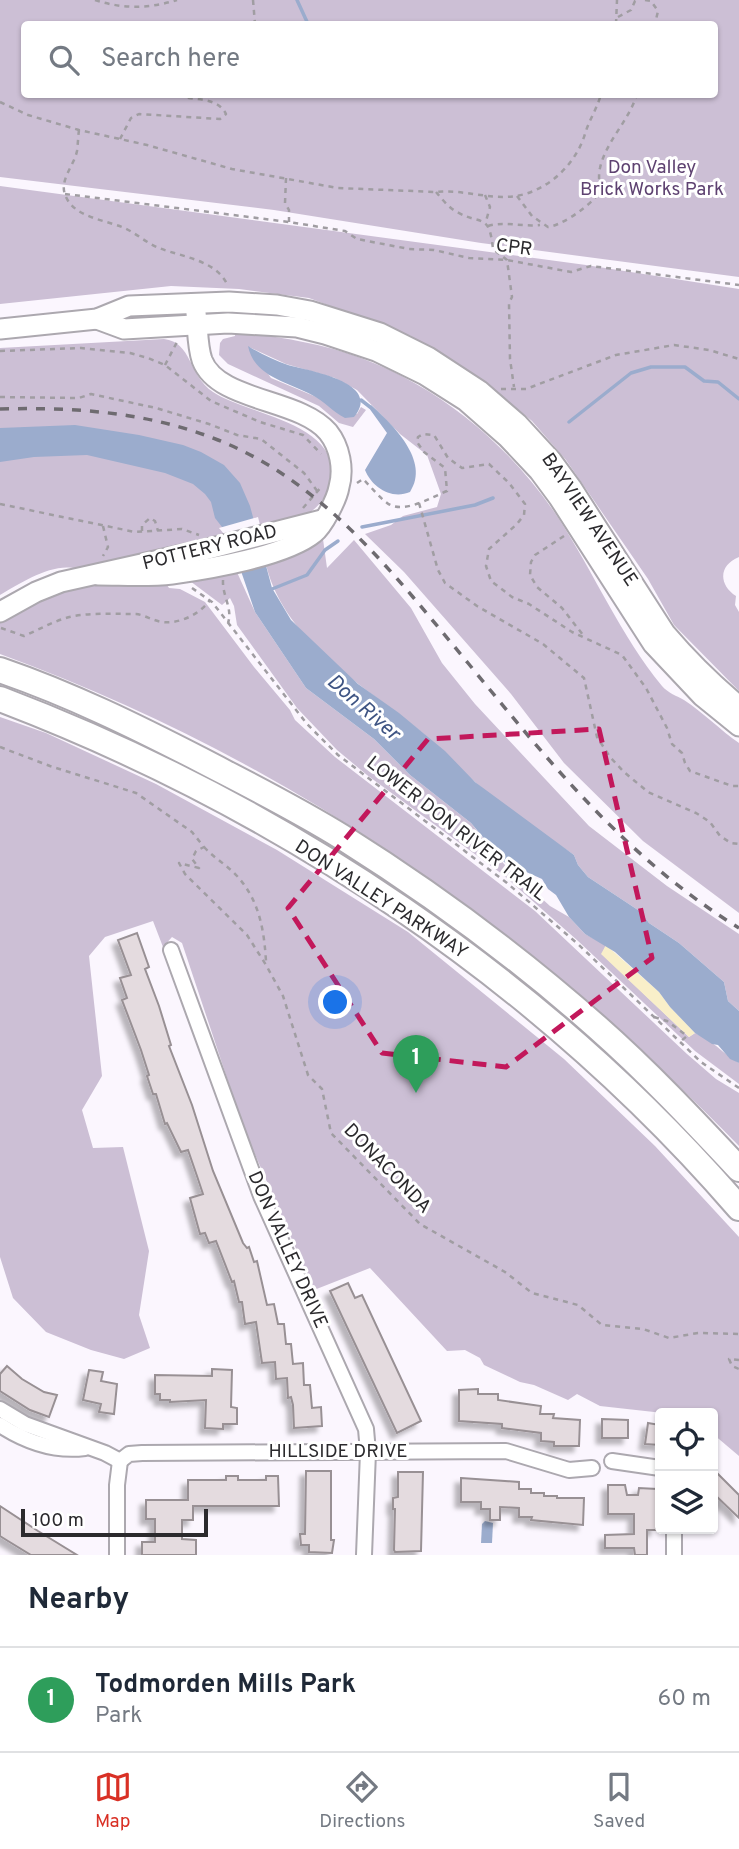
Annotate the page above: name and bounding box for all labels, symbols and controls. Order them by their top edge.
search box [21,21,718,98]
icon: search [45,41,83,79]
text: Search here [101,43,240,76]
park label: Don Valley Brick Works Park [580,156,724,202]
street label: CPR [494,234,534,262]
street label: BAYVIEW AVENUE [535,449,643,591]
street label: POTTERY ROAD [140,520,280,576]
water label: Don River [321,669,407,749]
street label: LOWER DON RIVER TRAIL [361,751,551,907]
street label: DON VALLEY PARKWAY [290,835,472,965]
your location [318,985,352,1019]
pin: 1 [393,1035,439,1093]
street label: DONACONDA [338,1119,436,1219]
street label: DON VALLEY DRIVE [242,1168,332,1332]
map controls [655,1408,718,1534]
button: locate [655,1408,718,1471]
street label: HILLSIDE DRIVE [268,1440,408,1464]
button: layers [655,1471,718,1534]
scale bar [21,1506,208,1538]
text: 100 m [32,1509,84,1533]
text: Nearby [28,1582,129,1619]
text: Todmorden Mills Park [95,1669,356,1702]
text: 1 [46,1685,56,1714]
text: 60 m [658,1685,711,1714]
text: Park [95,1702,142,1731]
tab: Map [94,1768,132,1834]
tab: Directions [319,1768,406,1834]
tab: Saved [593,1768,645,1834]

